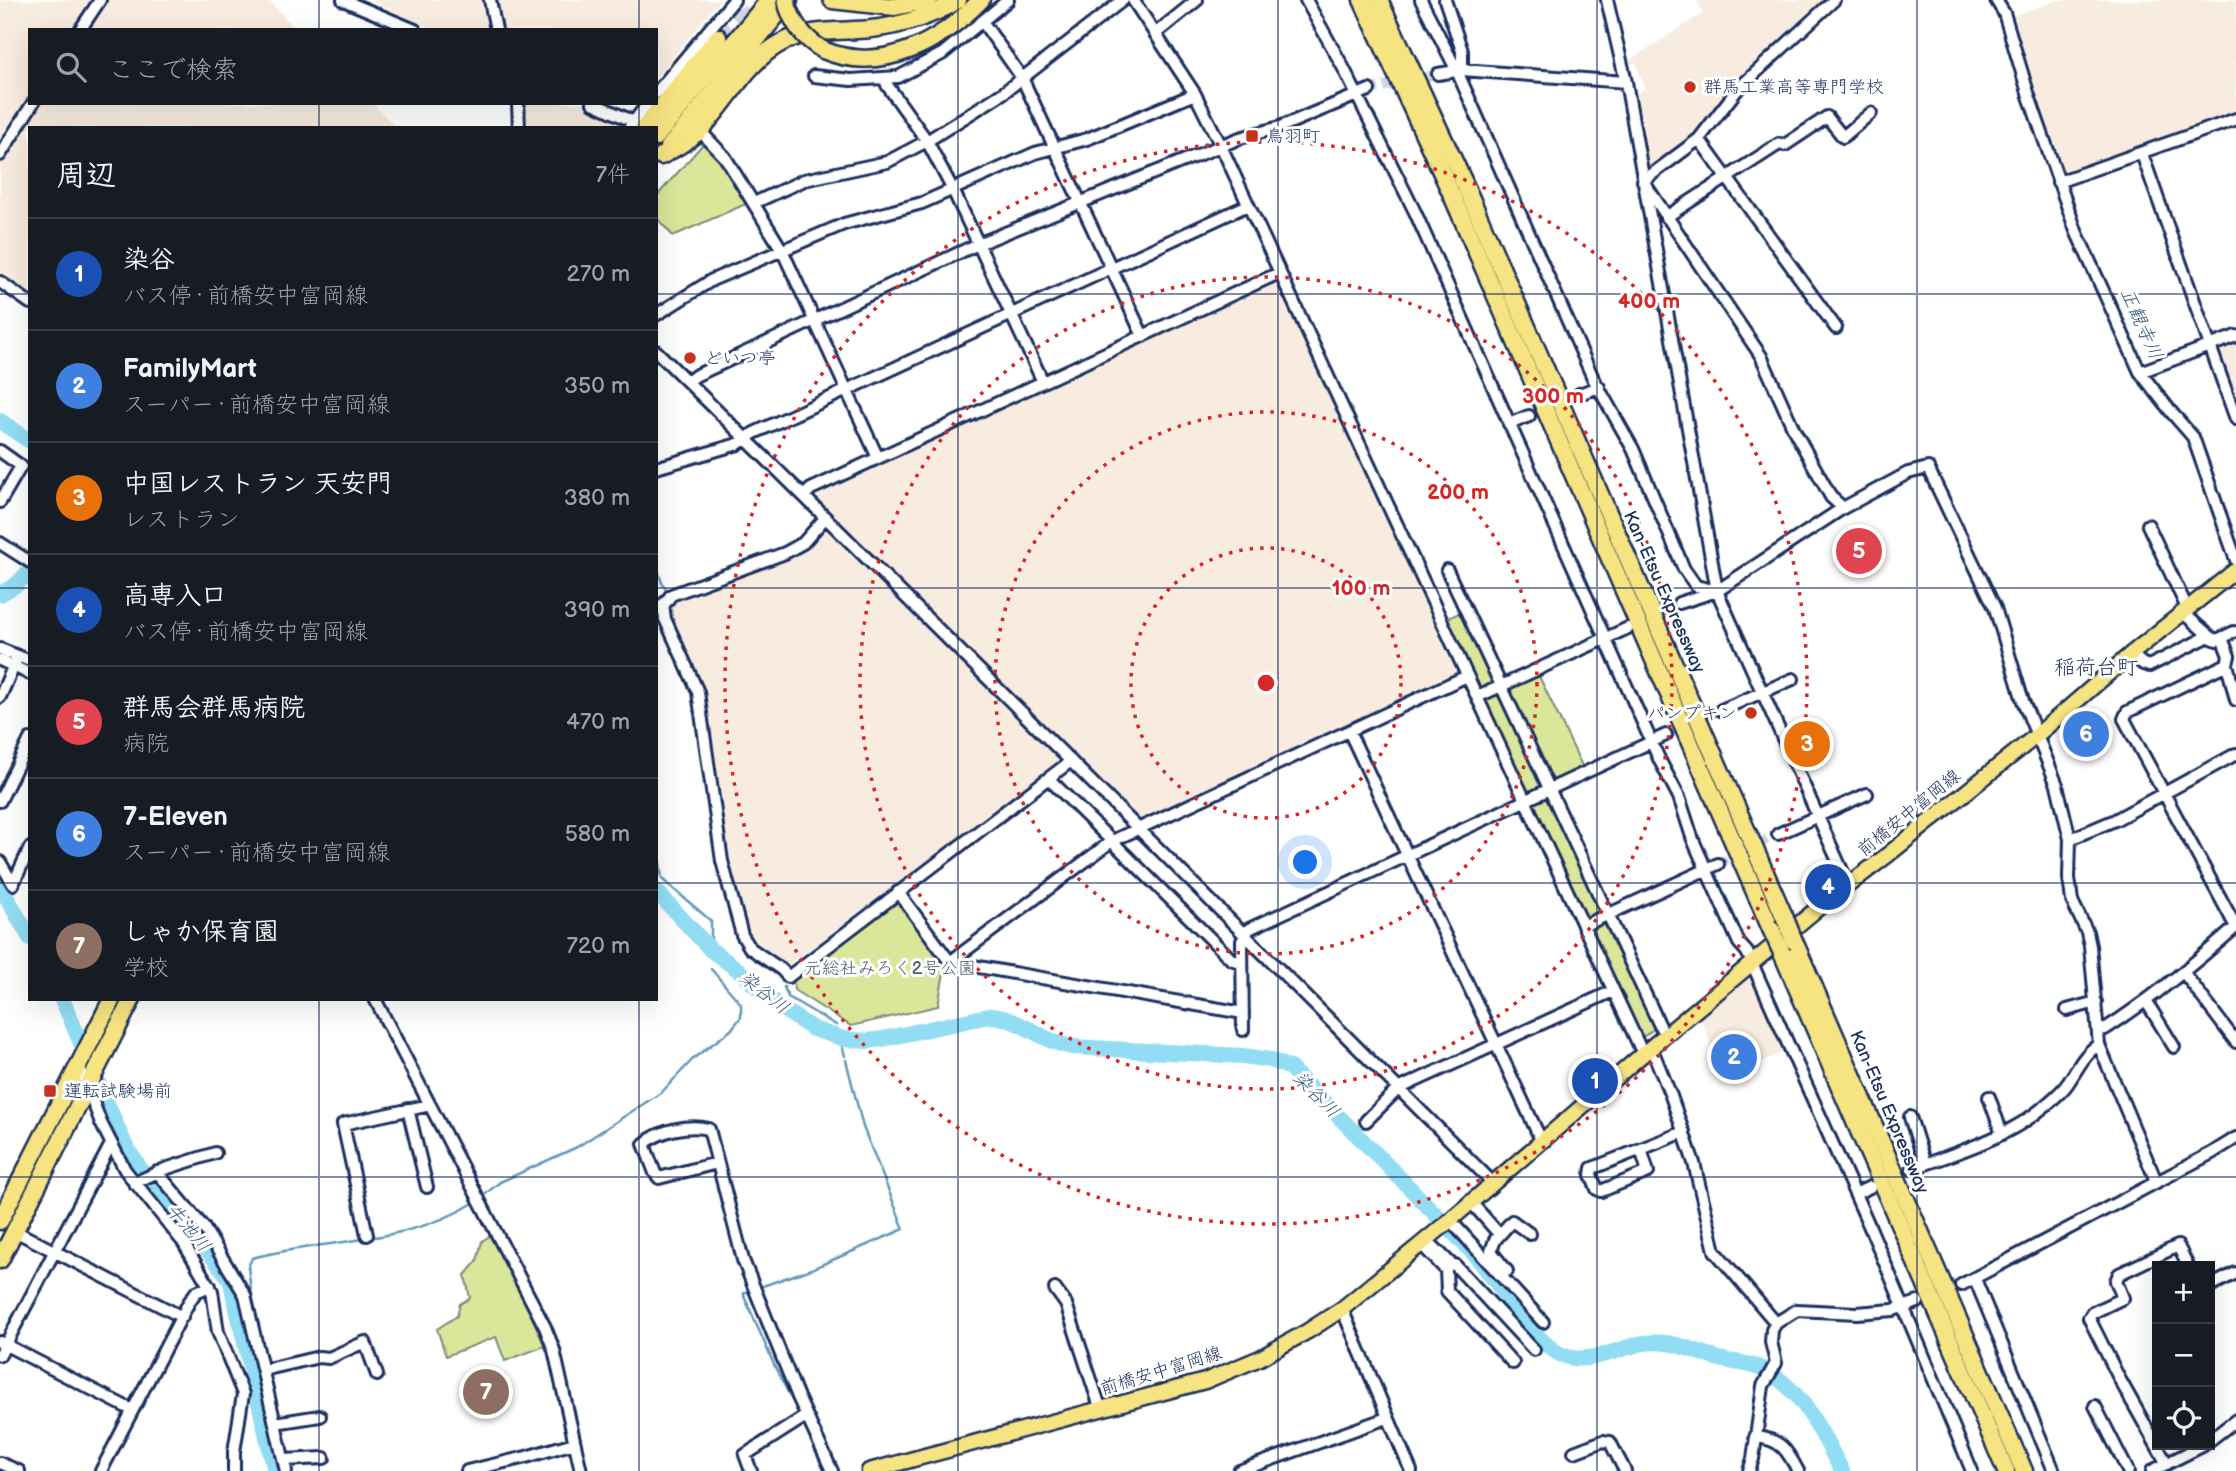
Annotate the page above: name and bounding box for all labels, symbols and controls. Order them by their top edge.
search box [28,28,658,105]
icon: search [52,48,90,86]
text: ここで検索 [108,55,238,86]
place label: 群馬工業高等専門学校 [1704,77,1884,98]
marker: 群馬工業高等専門学校 [1682,79,1698,95]
place label: 鳥羽町 [1266,126,1320,147]
marker: 鳥羽町 [1244,128,1260,144]
text: 周辺 [56,158,116,194]
text: 7件 [596,161,630,189]
text: 染谷 [123,245,175,276]
text: 1 [74,260,84,288]
text: 270 m [566,260,630,288]
text: バス停 · 前橋安中富岡線 [123,282,368,310]
water label: 正観寺川 [2115,285,2167,363]
text: 400 m [1618,289,1680,314]
place label: どいつ亭 [704,348,776,369]
marker: どいつ亭 [682,350,698,366]
text: FamilyMart [123,354,257,385]
text: 2 [72,372,86,400]
text: 350 m [564,372,630,400]
text: 300 m [1522,384,1584,409]
text: スーパー · 前橋安中富岡線 [123,391,390,419]
text: 中国レストラン 天安門 [123,469,392,500]
text: 200 m [1427,480,1489,505]
text: 3 [72,484,86,512]
text: 380 m [564,484,630,512]
text: レストラン [123,506,240,534]
street label: Kan-Etsu Expressway [1619,508,1710,677]
pin: 5 [1836,525,1882,577]
text: 100 m [1332,576,1390,601]
text: 高専入口 [123,581,227,612]
text: 4 [72,596,86,624]
text: 390 m [564,596,630,624]
text: バス停 · 前橋安中富岡線 [123,618,368,646]
district label: 稲荷台町 [2054,655,2138,680]
centre of rings [1254,671,1278,695]
text: 群馬会群馬病院 [123,693,305,724]
place label: パンプキン [1647,703,1737,724]
marker: パンプキン [1743,705,1759,721]
text: 5 [72,708,86,736]
text: 470 m [566,708,630,736]
pin: 6 [2063,708,2109,760]
pin: 3 [1784,718,1830,770]
text: 病院 [123,730,169,758]
street label: 前橋安中富岡線 [1853,765,1965,861]
text: 7-Eleven [123,802,228,833]
text: 6 [72,820,86,848]
text: 580 m [565,820,630,848]
text: スーパー · 前橋安中富岡線 [123,839,390,867]
your location [1288,845,1322,879]
pin: 4 [1805,861,1851,913]
text: しゃか保育園 [123,917,279,948]
text: 7 [73,932,85,960]
text: 720 m [566,932,630,960]
text: 学校 [123,954,169,982]
park label: 元総社みろく2号公園 [804,958,976,979]
water label: 染谷川 [734,966,794,1020]
street label: Kan-Etsu Expressway [1845,1027,1933,1197]
pin: 2 [1711,1031,1757,1083]
pin: 1 [1572,1055,1618,1107]
water label: 染谷川 [1288,1067,1344,1123]
place label: 運転試験場前 [64,1081,172,1102]
marker: 運転試験場前 [42,1083,58,1099]
water label: 牛池川 [161,1199,215,1257]
map controls [2152,1261,2215,1450]
button: + [2152,1261,2215,1324]
button: − [2152,1324,2215,1387]
street label: 前橋安中富岡線 [1098,1343,1224,1399]
pin: 7 [463,1366,509,1418]
button: locate [2152,1387,2215,1450]

